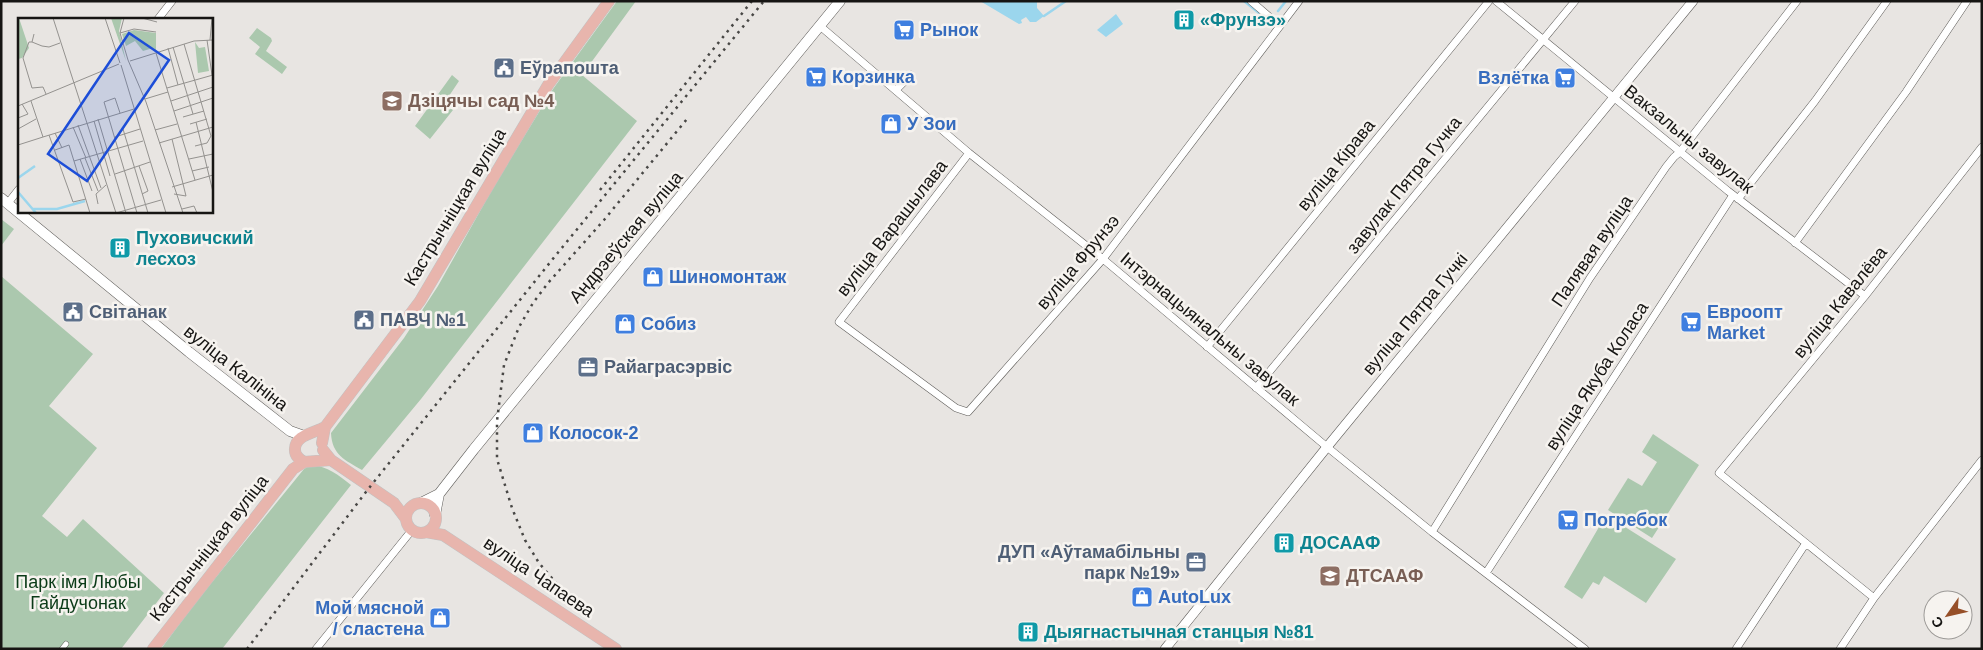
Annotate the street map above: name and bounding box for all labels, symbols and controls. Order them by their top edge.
building icon: «Фрунзэ» [1172,8,1196,32]
place label: «Фрунзэ» [1200,10,1286,30]
inset map [18,18,212,212]
supermarket icon: Рынок [892,18,916,42]
place label: Рынок [920,20,979,40]
public building icon: Еўрапошта [492,56,516,80]
place label: Еўрапошта [520,58,620,78]
supermarket icon: Корзинка [804,65,828,89]
supermarket icon: Взлётка [1553,66,1577,90]
place label: Корзинка [832,67,916,87]
place label: Взлётка [1478,68,1550,88]
street label: Вакзальны завулак [1620,81,1758,197]
school or university icon: Дзіцячы сад №4 [380,89,404,113]
place label: Дзіцячы сад №4 [408,91,554,111]
shop icon: У Зои [879,112,903,136]
street label: завулак Пятра Гучка [1343,112,1466,258]
place label: У Зои [907,114,957,134]
street label: вуліца Кірава [1293,115,1379,215]
street label: Кастрычніцкая вуліца [400,124,510,289]
street label: вуліца Варашылава [833,155,952,300]
street label: Андрэеўская вуліца [565,166,687,307]
street label: Палявая вуліца [1547,191,1637,310]
street label: вуліца Фрунзэ [1033,211,1123,313]
place label: Пуховичский лесхоз [136,228,253,269]
building icon: Пуховичский лесхоз [108,236,132,260]
street label: вуліца Кавалёва [1789,242,1892,362]
street label: Інтэрнацыянальны завулак [1116,248,1304,410]
street label: вуліца Пятра Гучкі [1358,249,1472,379]
shop icon: Шиномонтаж [641,265,665,289]
place label: Шиномонтаж [669,267,787,287]
street label: вуліца Якуба Коласа [1542,297,1653,454]
public building icon: Світанак [61,300,85,324]
place label: Світанак [89,302,168,322]
place label: Евроопт Market [1707,302,1783,343]
public building icon: ПАВЧ №1 [352,308,376,332]
place label: ПАВЧ №1 [380,310,466,330]
supermarket icon: Евроопт Market [1679,310,1703,334]
shop icon: Собиз [613,312,637,336]
place label: Собиз [641,314,696,334]
street label: вуліца Калініна [180,321,293,415]
office icon: Райаграсэрвіс [576,355,600,379]
place label: Райаграсэрвіс [604,357,732,377]
shop icon: Колосок-2 [521,421,545,445]
place label: Колосок-2 [549,423,639,443]
street label: Кастрычніцкая вуліца [146,470,273,625]
supermarket icon: Погребок [1556,508,1580,532]
place label: Погребок [1584,510,1668,530]
building icon: ДОСААФ [1272,531,1296,555]
street label: вуліца Чапаева [480,533,599,622]
place label: ДОСААФ [1300,533,1380,553]
place label: ДУП «Аўтамабільны парк №19» [998,542,1180,583]
office icon: ДУП «Аўтамабільны парк №19» [1184,550,1208,574]
school or university icon: ДТСААФ [1318,564,1342,588]
place label: ДТСААФ [1346,566,1423,586]
park label: Парк імя Любы Гайдучонак [15,572,141,613]
shop icon: AutoLux [1130,585,1154,609]
place label: AutoLux [1158,587,1231,607]
north arrow [1923,590,1973,640]
place label: Мой мясной / сластена [315,598,425,639]
shop icon: Мой мясной / сластена [428,606,452,630]
text: С [1928,614,1947,631]
building icon: Дыягнастычная станцыя №81 [1016,620,1040,644]
place label: Дыягнастычная станцыя №81 [1044,622,1314,642]

